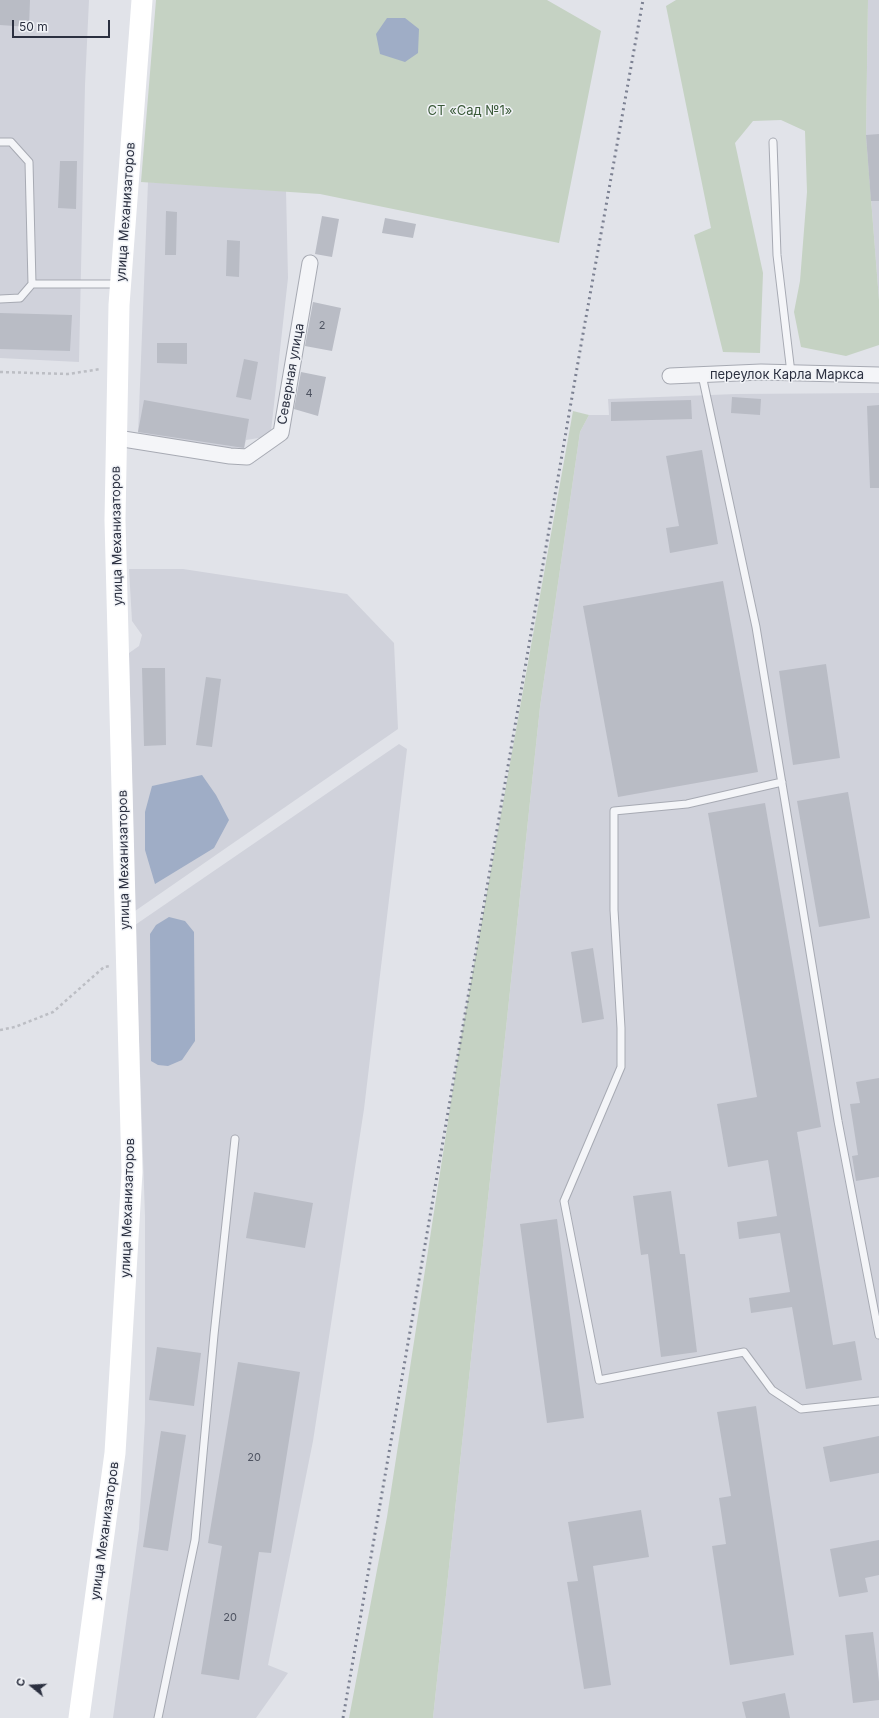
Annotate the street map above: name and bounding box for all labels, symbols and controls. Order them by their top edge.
scale bar [14,12,112,38]
text: 50 m [19,19,48,34]
park label: СТ «Сад №1» [428,103,512,119]
street label: улица Механизаторов [113,142,139,282]
house number: 2 [319,319,325,333]
street label: Северная улица [274,322,308,426]
street label: переулок Карла Маркса [710,367,864,383]
house number: 4 [305,387,313,401]
street label: улица Механизаторов [108,466,126,606]
street label: улица Механизаторов [115,790,133,930]
street label: улица Механизаторов [118,1138,138,1278]
house number: 20 [247,1451,261,1465]
street label: улица Механизаторов [88,1461,122,1601]
house number: 20 [223,1611,237,1625]
north arrow [12,1666,52,1706]
text: С [13,1676,29,1688]

